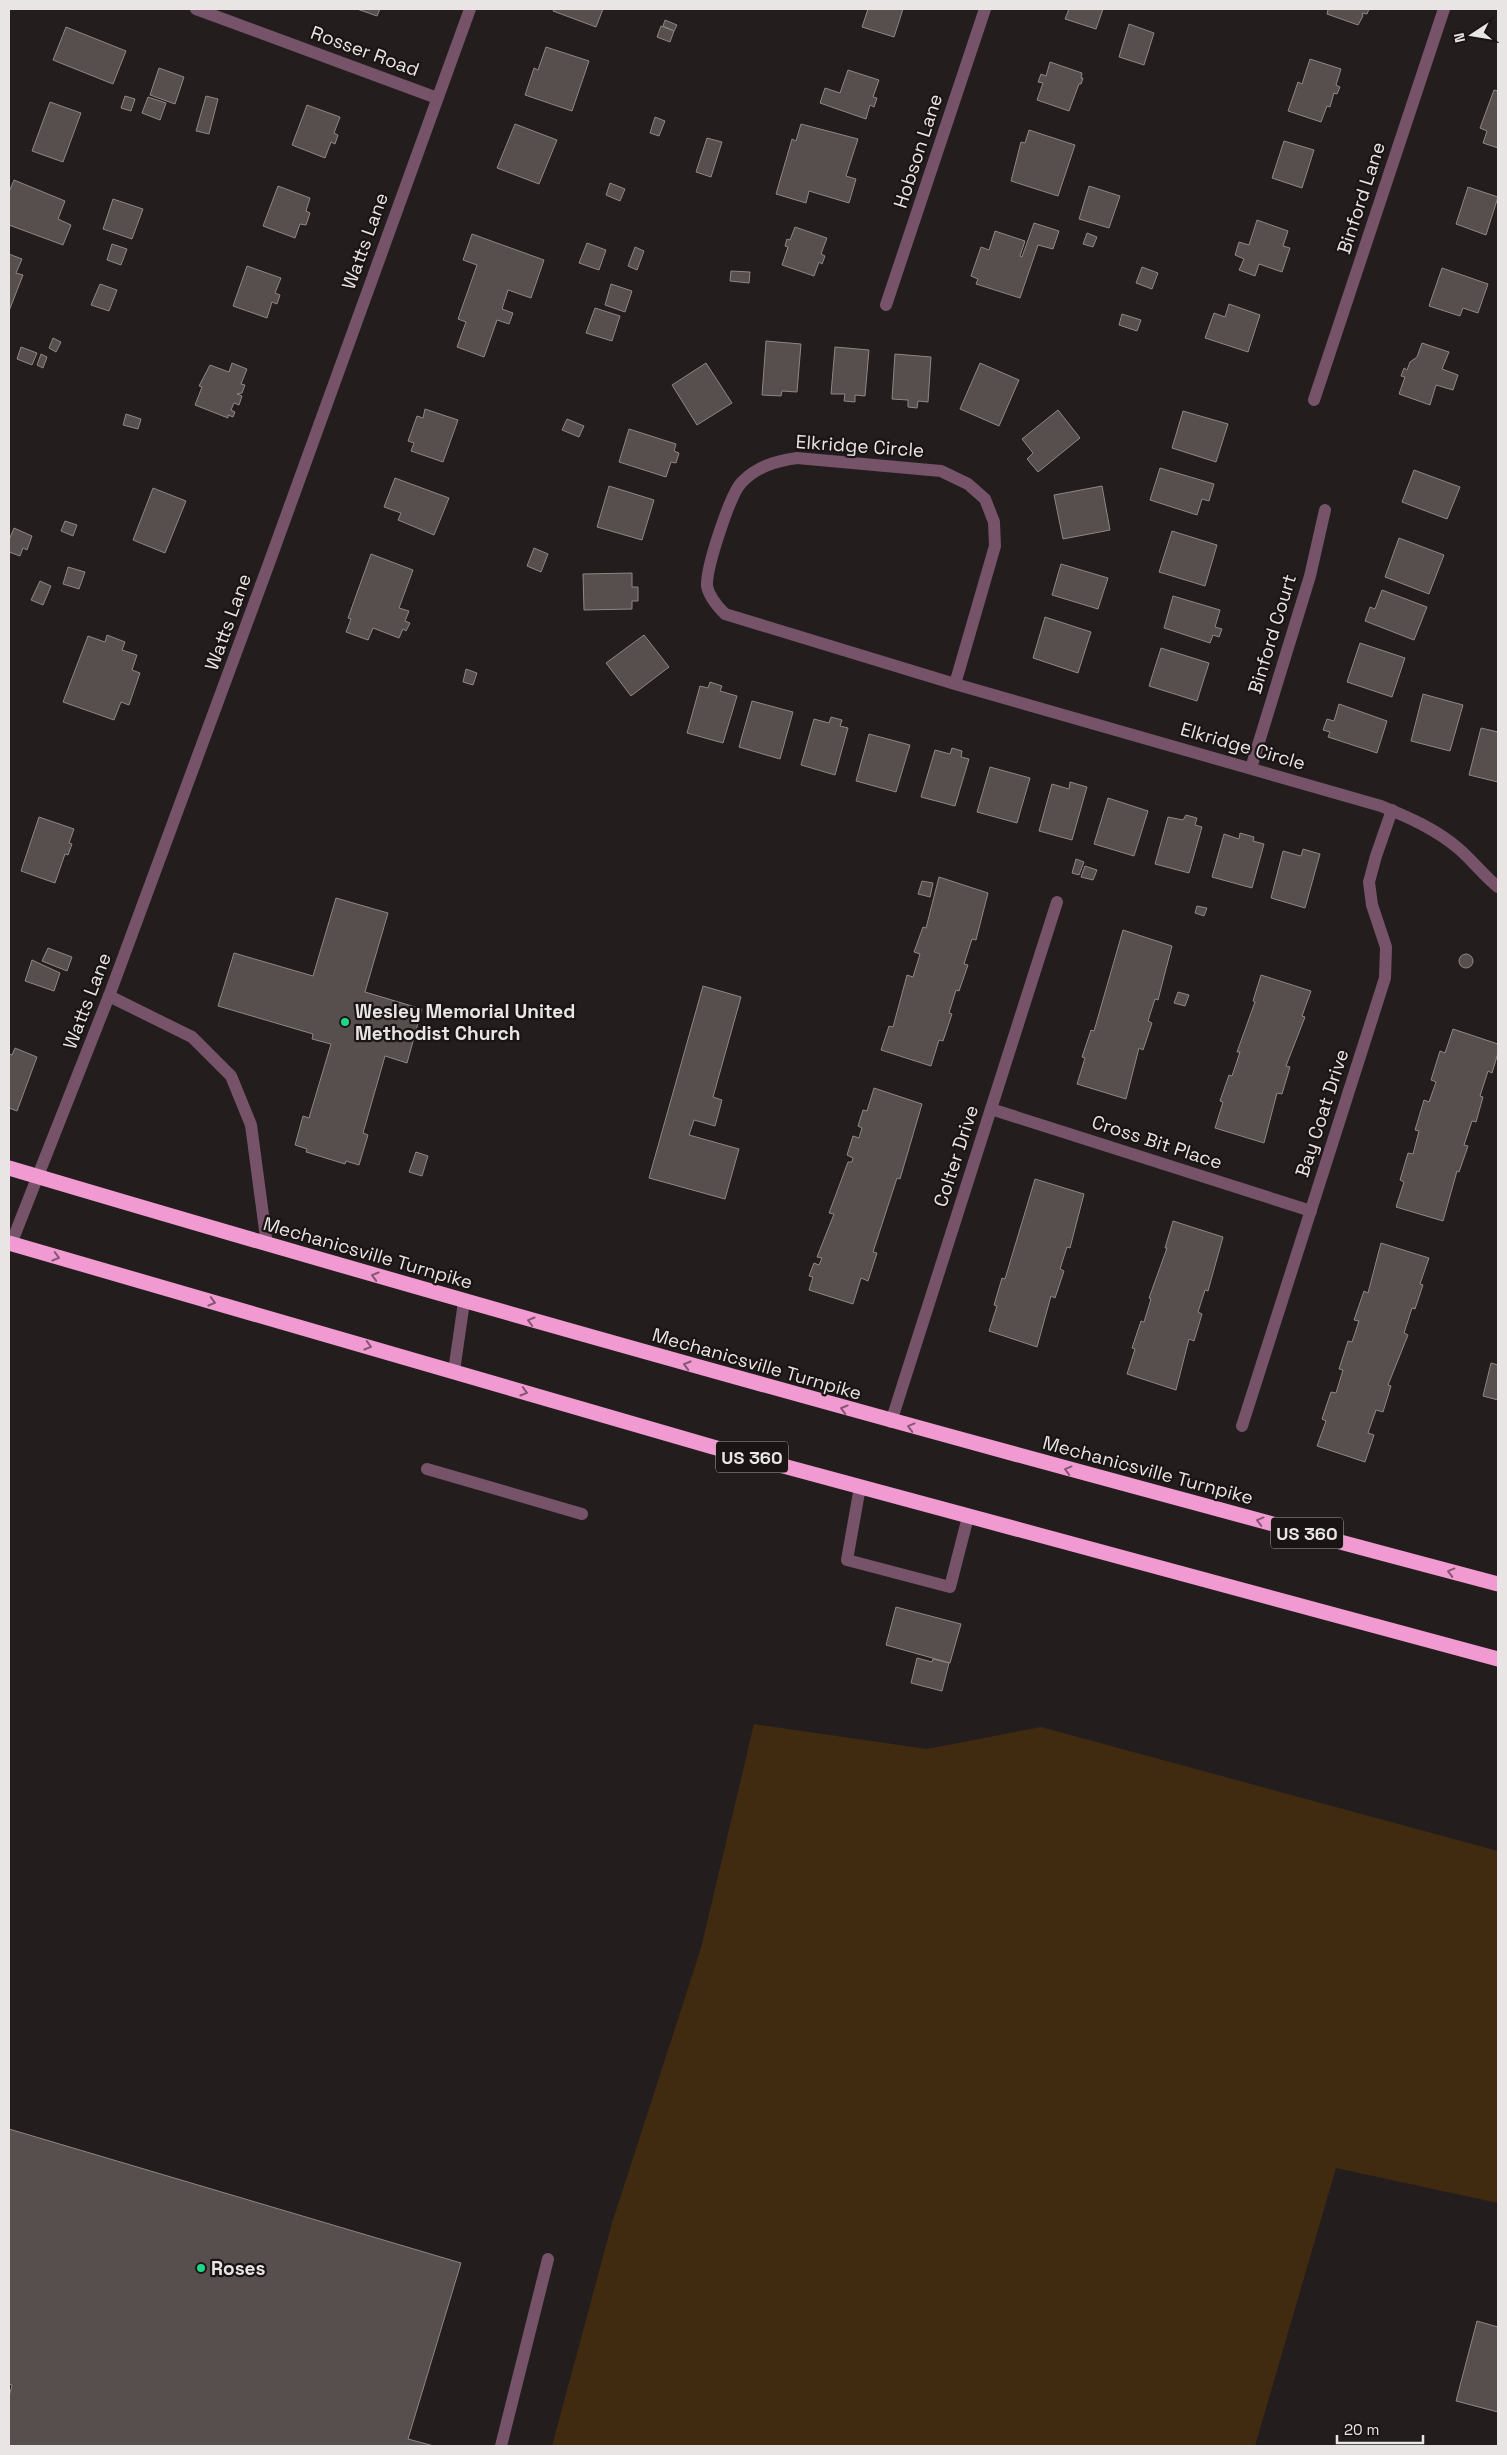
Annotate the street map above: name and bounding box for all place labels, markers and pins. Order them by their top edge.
place label: Wesley Memorial United Methodist Church [355,999,575,1046]
marker: Wesley Memorial United Methodist Church [339,1016,351,1028]
place label: Roses [211,2256,266,2281]
marker: Roses [195,2262,207,2274]

